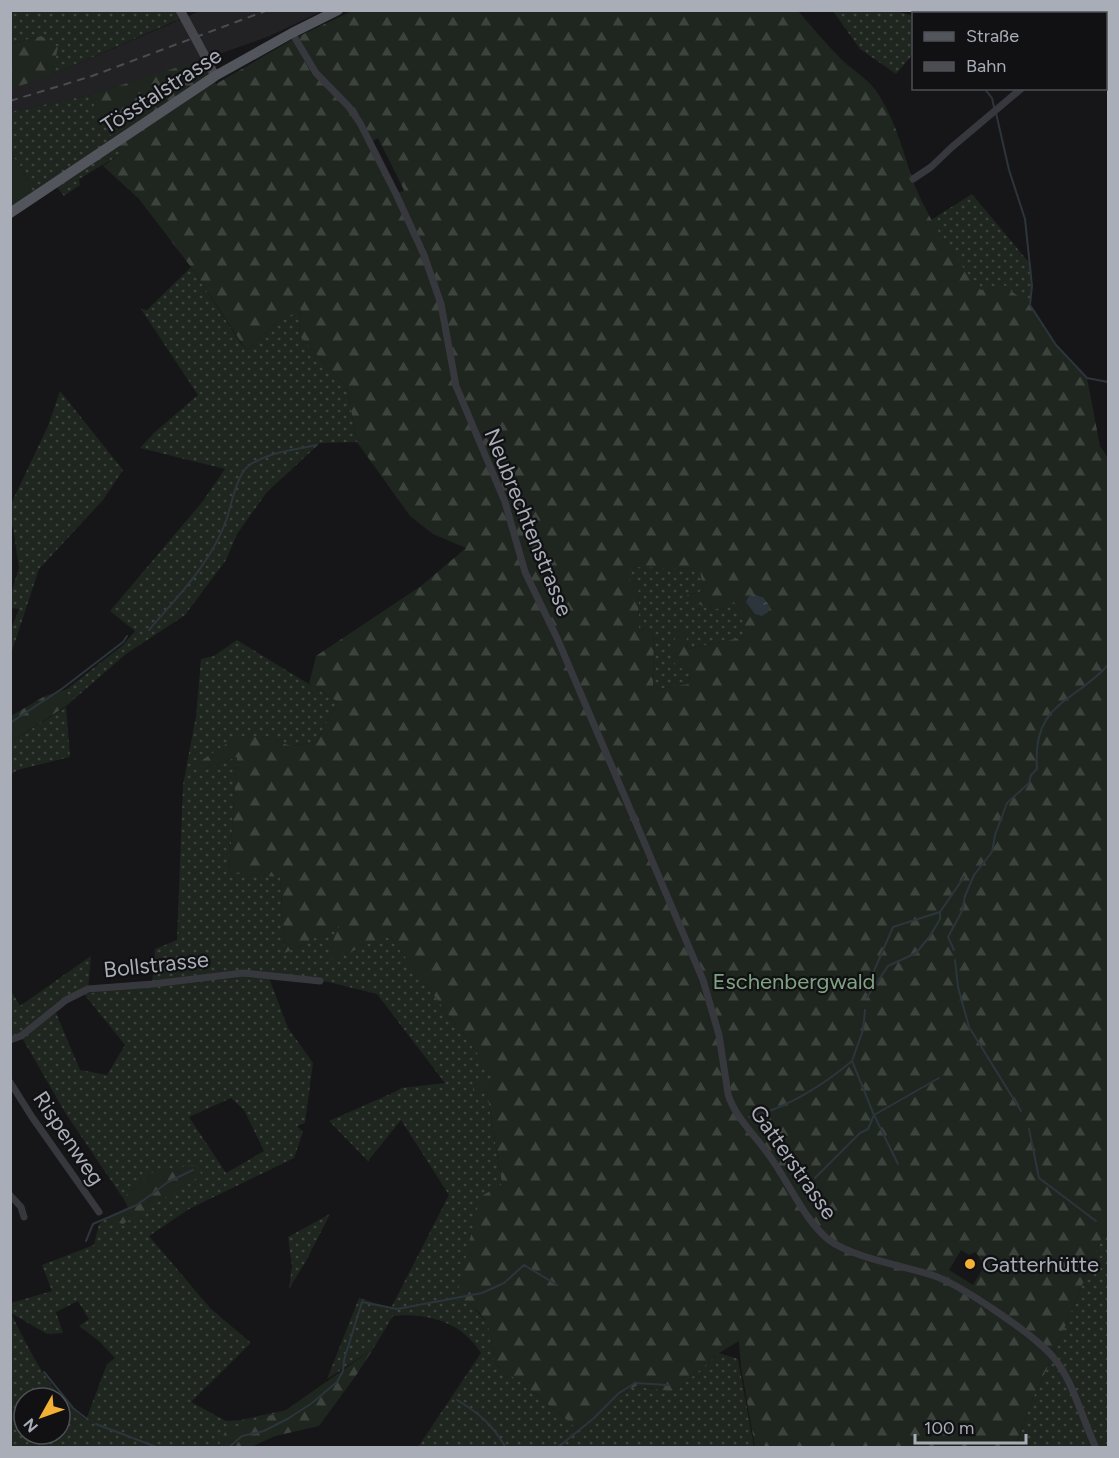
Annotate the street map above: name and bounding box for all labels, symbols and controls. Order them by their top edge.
legend [912,12,1107,90]
text: Straße [966,25,1019,47]
street label: Tösstalstrasse [96,41,227,139]
text: Bahn [966,55,1006,77]
street label: Neubrechtenstrasse [479,424,579,620]
street label: Bollstrasse [102,946,210,983]
park label: Eschenbergwald [713,968,875,995]
street label: Rispenweg [27,1086,110,1191]
street label: Gatterstrasse [744,1100,843,1225]
place label: Gatterhütte [982,1251,1099,1278]
marker: Gatterhütte [963,1257,977,1271]
north arrow [12,1386,72,1446]
scale bar [915,1407,1026,1445]
text: N [20,1414,42,1436]
text: 100 m [924,1417,974,1439]

